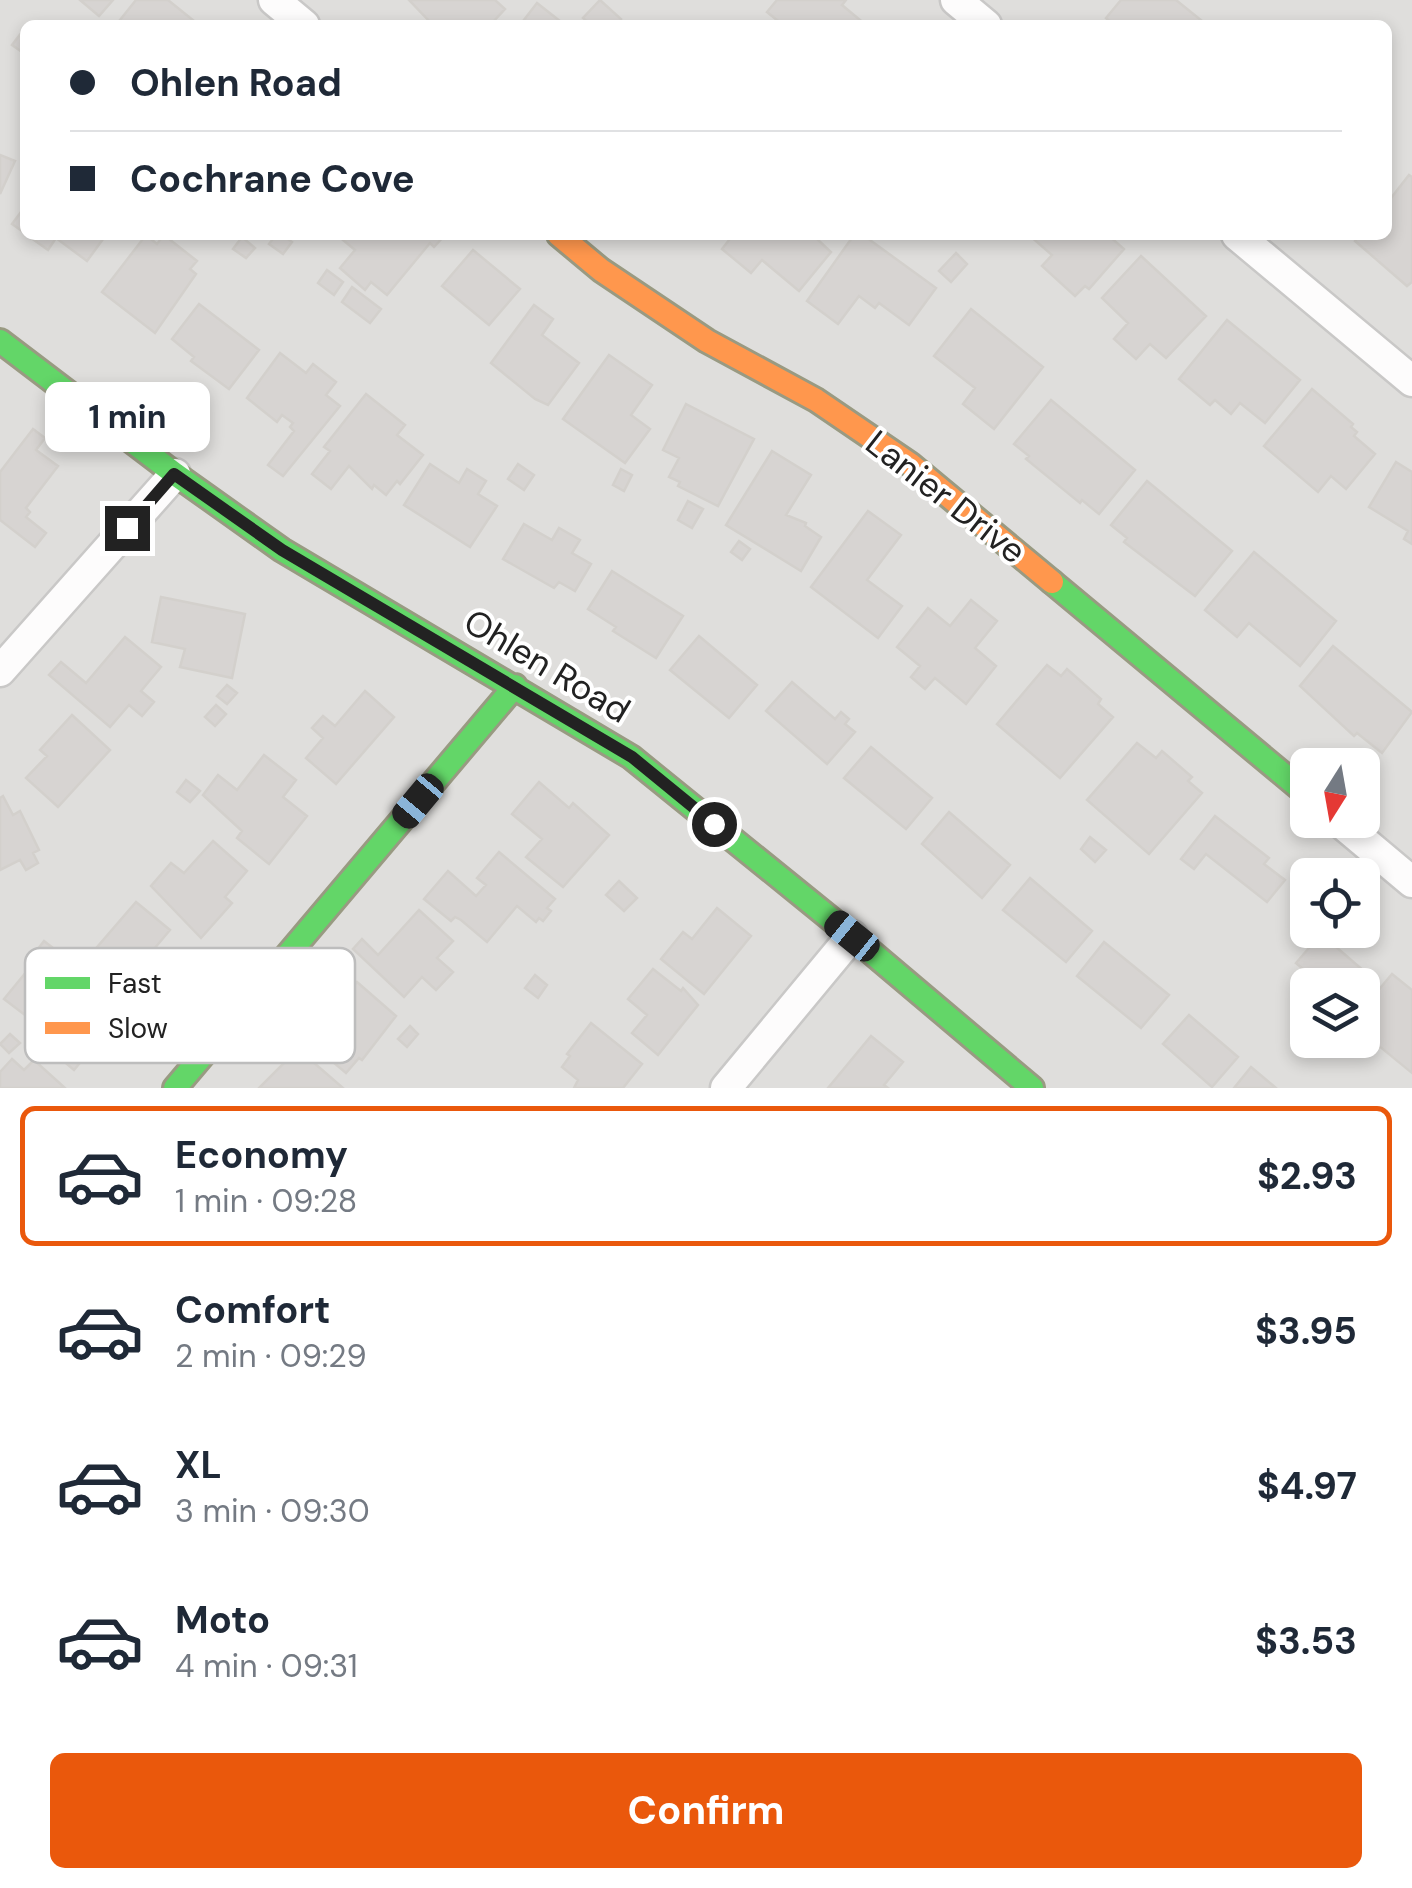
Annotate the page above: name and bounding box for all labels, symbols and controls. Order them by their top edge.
text: Ohlen Road [130,58,342,108]
text: Cochrane Cove [130,154,415,204]
callout: 1 min [44,383,210,453]
text: 1 min [89,396,166,438]
street label: Lanier Drive [857,420,1035,574]
route end [105,506,150,551]
street label: Ohlen Road [456,598,638,734]
north arrow [1290,748,1380,838]
map controls [1290,748,1380,1058]
car [387,768,449,834]
route start [692,802,737,847]
button: locate [1290,858,1380,948]
car [819,905,885,967]
legend [25,948,355,1063]
text: Fast [108,965,162,1002]
button: layers [1290,968,1380,1058]
text: Slow [108,1010,168,1047]
text: Economy [175,1130,348,1180]
icon: car [55,1131,145,1221]
text: $2.93 [1257,1151,1357,1201]
text: 1 min · 09:28 [175,1180,357,1222]
text: Comfort [175,1285,331,1335]
icon: car [55,1286,145,1376]
text: $3.95 [1255,1306,1357,1356]
text: 2 min · 09:29 [175,1335,367,1377]
text: XL [175,1440,222,1490]
icon: car [55,1441,145,1531]
text: $4.97 [1257,1461,1357,1511]
text: 3 min · 09:30 [175,1490,370,1532]
text: Moto [175,1595,270,1645]
icon: car [55,1596,145,1686]
text: $3.53 [1255,1616,1357,1666]
text: 4 min · 09:31 [175,1645,358,1687]
button: Confirm [50,1753,1362,1868]

